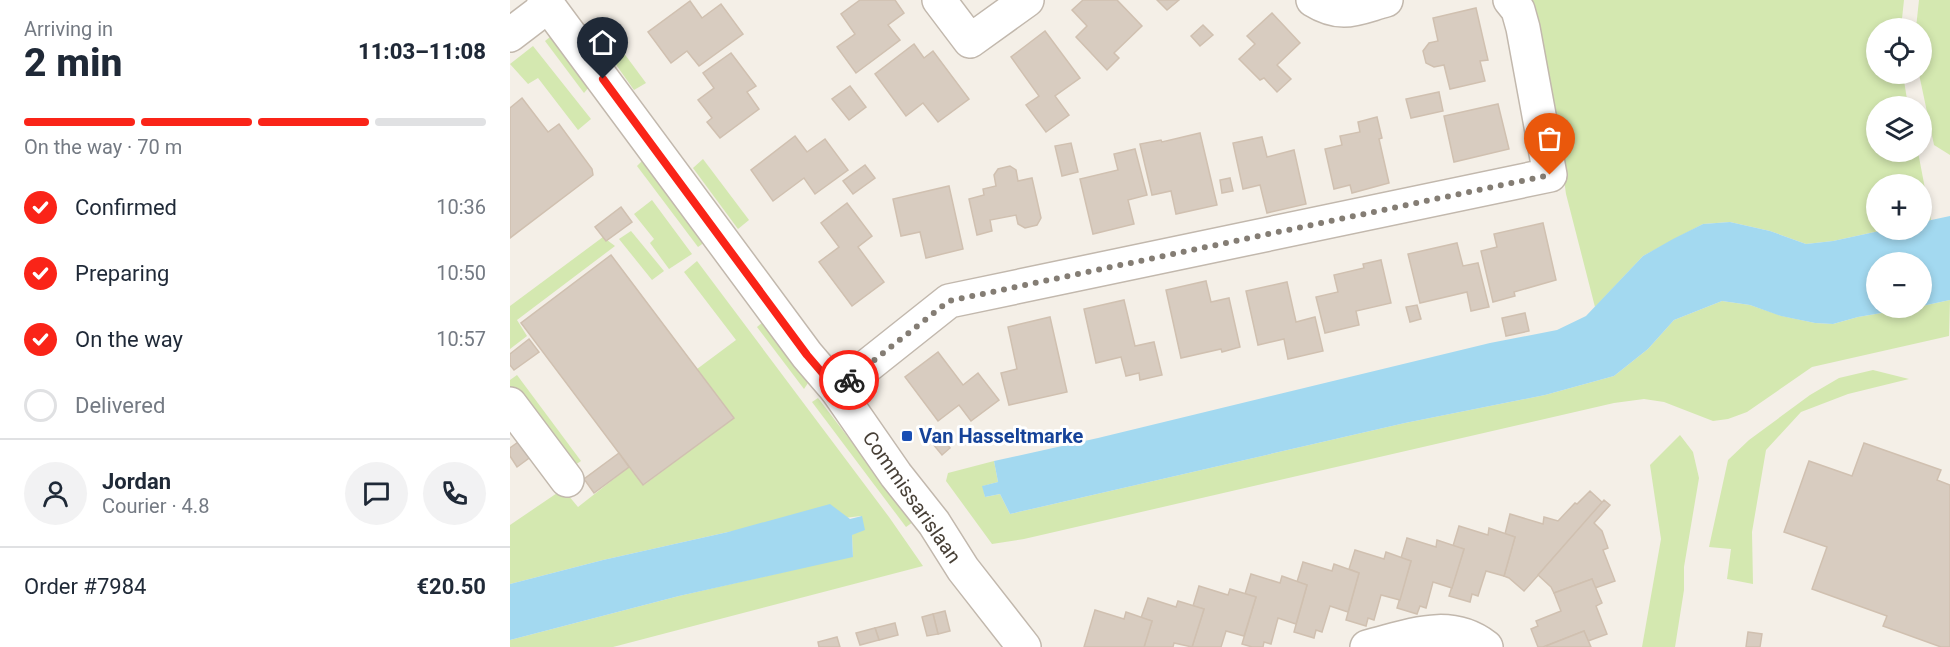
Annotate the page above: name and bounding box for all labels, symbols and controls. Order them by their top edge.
text: Arriving in [24,17,113,41]
pin [577,17,628,79]
map controls [1866,18,1932,318]
button: locate [1866,18,1932,84]
icon: home [586,26,619,59]
text: 11:03–11:08 [358,39,486,64]
text: 2 min [24,40,122,86]
button: layers [1866,96,1932,162]
pin [1524,113,1575,175]
icon: bag [1533,122,1566,155]
text: On the way · 70 m [24,135,182,159]
button: + [1866,174,1932,240]
icon: check [24,191,57,224]
text: Confirmed [75,195,177,220]
text: 10:36 [436,195,486,219]
button: − [1866,252,1932,318]
icon: check [24,257,57,290]
text: Preparing [75,261,169,286]
text: 10:50 [436,261,486,285]
icon: check [24,323,57,356]
text: On the way [75,327,183,352]
text: 10:57 [436,327,486,351]
courier [819,350,879,410]
icon: bike [833,364,866,397]
text: Delivered [75,393,165,418]
place label: Van Hasseltmarke [919,424,1084,448]
street label: Commissarislaan [858,426,966,568]
marker: Van Hasseltmarke [900,429,914,443]
button: person [24,462,87,525]
button: chat [345,462,408,525]
button: phone [423,462,486,525]
text: Jordan [102,469,171,494]
text: Courier · 4.8 [102,494,209,518]
text: Order #7984 [24,574,146,599]
text: €20.50 [417,574,486,599]

